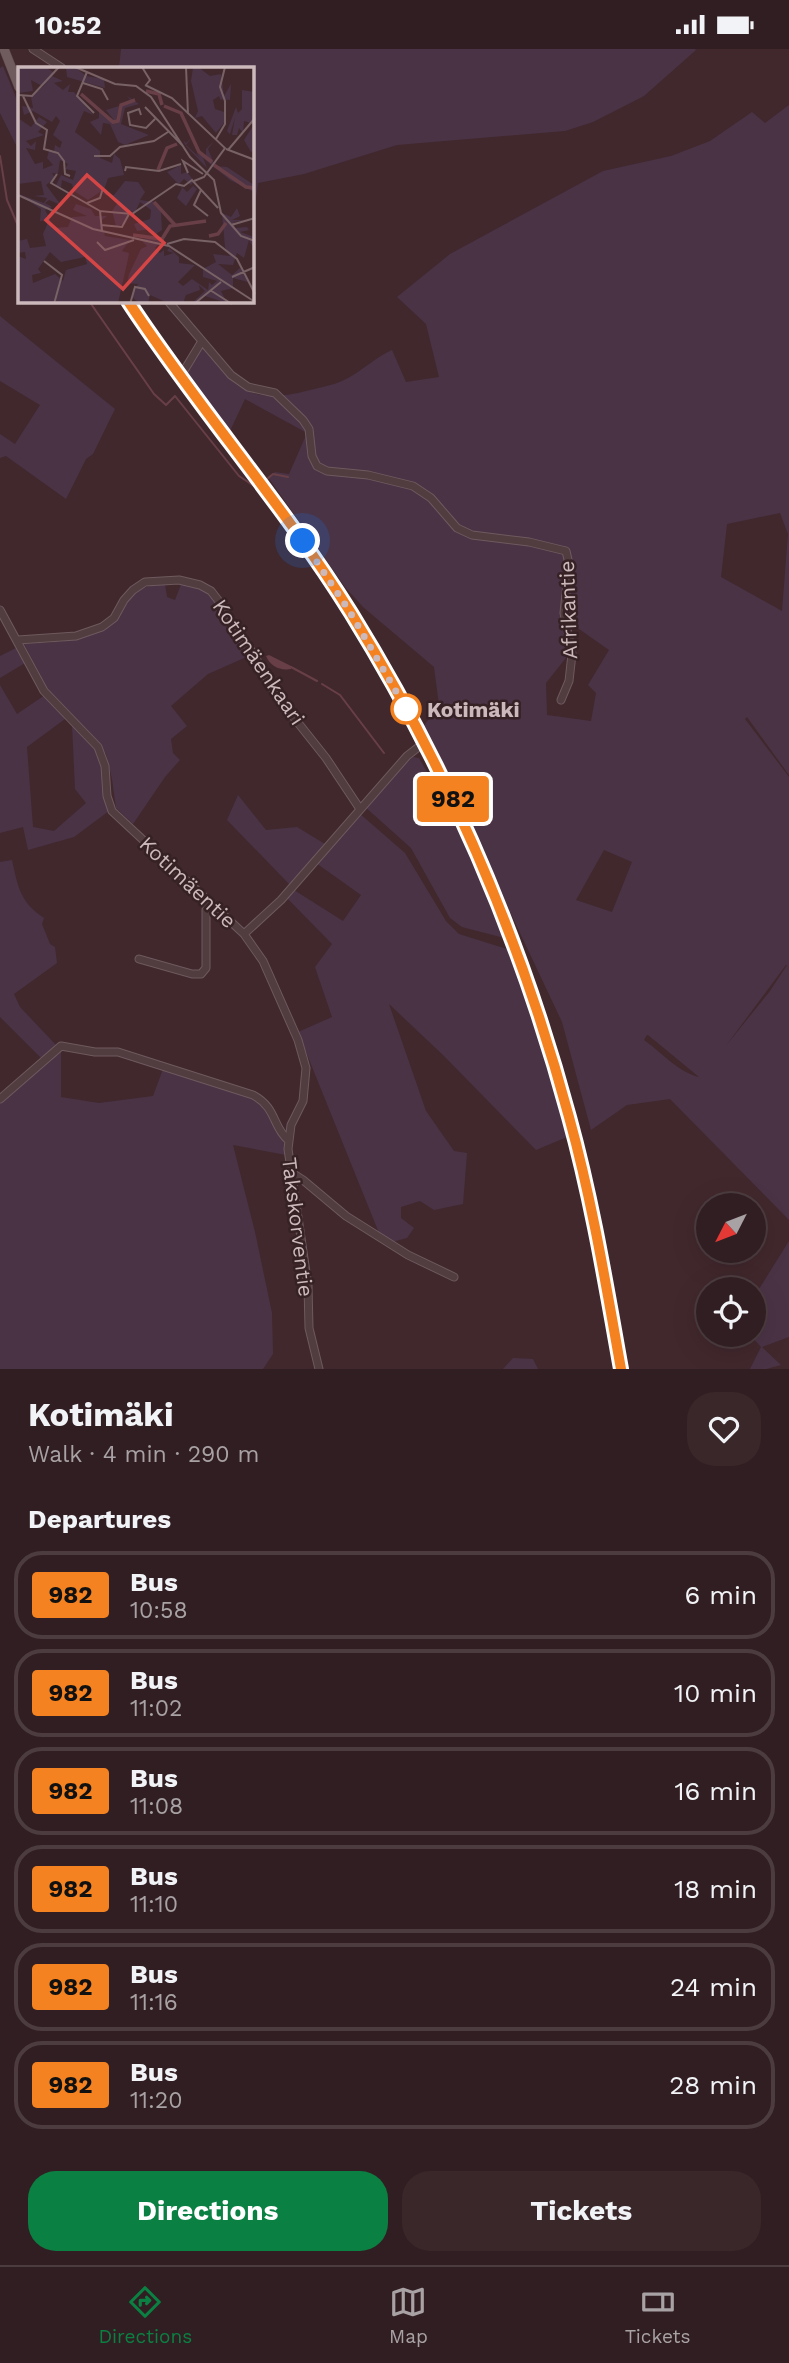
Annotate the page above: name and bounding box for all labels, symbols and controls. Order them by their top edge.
text: 10:52 [35,10,101,40]
inset map [18,67,254,303]
your location [285,523,320,558]
street label: Afrikantie [554,560,582,660]
street label: Kotimäenkaari [208,594,310,730]
marker: Kotimäki [391,694,421,724]
place label: Kotimäki [427,697,520,722]
line badge: 982 [413,776,493,822]
text: 982 [431,785,475,813]
street label: Kotimäentie [134,831,242,933]
street label: Takskorventie [277,1156,319,1298]
north arrow [696,1193,766,1263]
map controls [696,1193,766,1347]
button: locate [696,1277,766,1347]
button: heart [687,1392,761,1466]
text: Kotimäki [28,1395,173,1434]
text: Walk · 4 min · 290 m [28,1441,259,1468]
text: Departures [28,1504,171,1534]
text: Bus [130,1567,178,1597]
text: 6 min [685,1580,757,1610]
text: 982 [48,1581,93,1609]
text: 10:58 [130,1597,188,1624]
text: Bus [130,1665,178,1695]
text: 10 min [674,1678,757,1708]
text: 982 [48,1679,93,1707]
text: 11:02 [130,1695,182,1722]
text: Bus [130,1763,178,1793]
text: 16 min [674,1776,757,1806]
text: 982 [48,1777,93,1805]
text: 11:08 [130,1793,183,1820]
text: Bus [130,1861,178,1891]
text: 18 min [674,1874,757,1904]
text: 982 [48,1875,93,1903]
text: 11:10 [130,1891,178,1918]
text: Bus [130,1959,178,1989]
text: 24 min [670,1972,757,2002]
text: 982 [48,1973,93,2001]
text: 11:16 [130,1989,178,2016]
text: Bus [130,2057,178,2087]
text: 28 min [669,2070,757,2100]
text: 982 [48,2071,93,2099]
text: 11:20 [130,2087,182,2114]
button: Directions [28,2171,388,2251]
button: Tickets [402,2171,761,2251]
tab: Directions [98,2283,192,2348]
tab: Map [389,2283,428,2348]
tab: Tickets [625,2283,691,2348]

